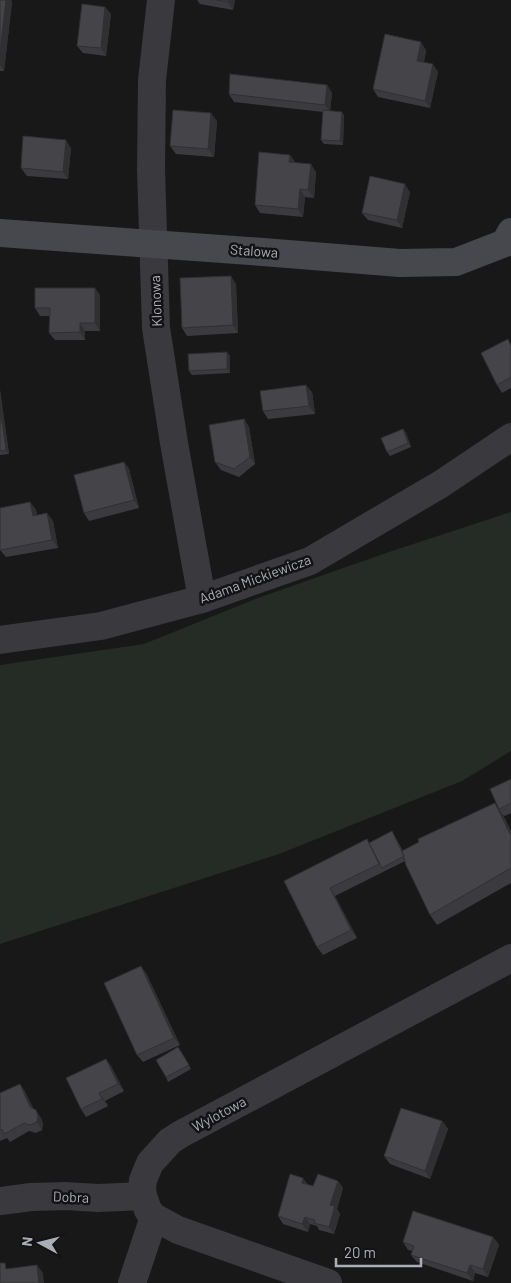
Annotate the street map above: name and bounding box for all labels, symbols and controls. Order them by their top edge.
street label: Stalowa [229,240,279,261]
street label: Klonowa [146,275,165,327]
street label: Adama Mickiewicza [197,550,313,607]
street label: Wylotowa [189,1092,249,1135]
street label: Dobra [53,1187,89,1206]
north arrow [15,1218,65,1268]
text: N [18,1236,36,1247]
scale bar [336,1236,421,1268]
text: 20 m [344,1243,376,1261]

